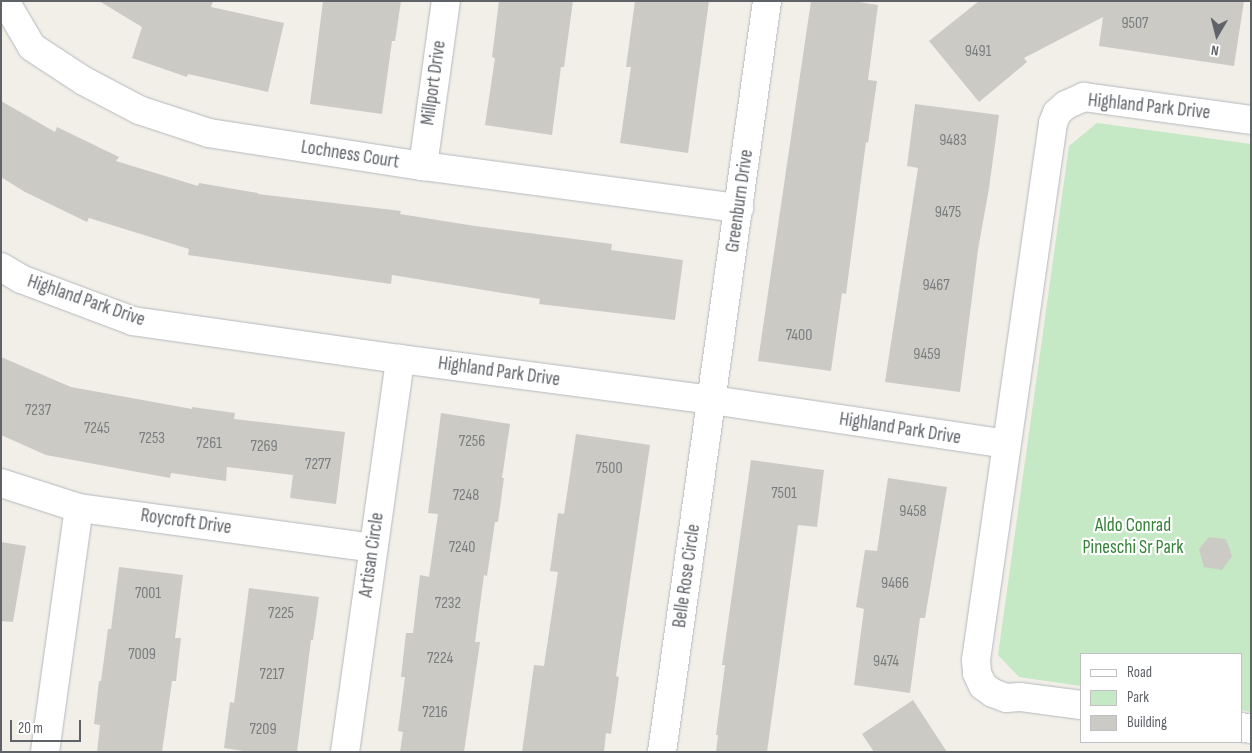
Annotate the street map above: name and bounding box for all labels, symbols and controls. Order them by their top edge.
north arrow [1192,10,1242,60]
house number: 9507 [1121,14,1149,34]
street label: Millport Drive [417,39,451,127]
text: N [1210,41,1220,59]
house number: 9491 [965,42,991,62]
street label: Highland Park Drive [1087,89,1211,125]
house number: 9483 [939,131,967,151]
street label: Lochness Court [299,136,401,174]
street label: Greenburn Drive [721,148,759,254]
house number: 9475 [935,203,961,223]
street label: Highland Park Drive [24,270,148,332]
house number: 9467 [922,276,950,296]
house number: 7400 [786,326,812,346]
house number: 9459 [913,345,941,365]
street label: Highland Park Drive [437,352,561,392]
house number: 7237 [25,401,51,421]
street label: Highland Park Drive [838,408,962,450]
house number: 7245 [84,419,110,439]
house number: 7253 [139,429,165,449]
house number: 7256 [459,432,485,452]
house number: 7261 [196,434,222,454]
house number: 7269 [251,437,277,457]
house number: 7277 [305,455,331,475]
house number: 7500 [595,459,623,479]
house number: 7501 [771,484,797,504]
house number: 7248 [453,486,479,506]
house number: 9458 [899,502,927,522]
street label: Roycroft Drive [139,504,233,540]
street label: Artisan Circle [355,511,389,599]
park label: Aldo Conrad Pineschi Sr Park [1083,515,1183,559]
street label: Belle Rose Circle [668,523,706,629]
house number: 7240 [449,538,475,558]
house number: 9466 [881,574,909,594]
house number: 7001 [135,584,161,604]
house number: 7232 [435,594,461,614]
house number: 7225 [268,604,294,624]
house number: 7009 [128,645,156,665]
house number: 7224 [427,649,453,669]
house number: 9474 [873,652,899,672]
legend [1080,653,1242,743]
text: Road [1127,663,1152,682]
house number: 7217 [260,665,284,685]
text: Park [1127,688,1149,707]
house number: 7216 [422,703,448,723]
scale bar [12,710,84,742]
text: Building [1127,713,1167,732]
text: 20 m [18,719,43,738]
house number: 7209 [249,720,277,740]

